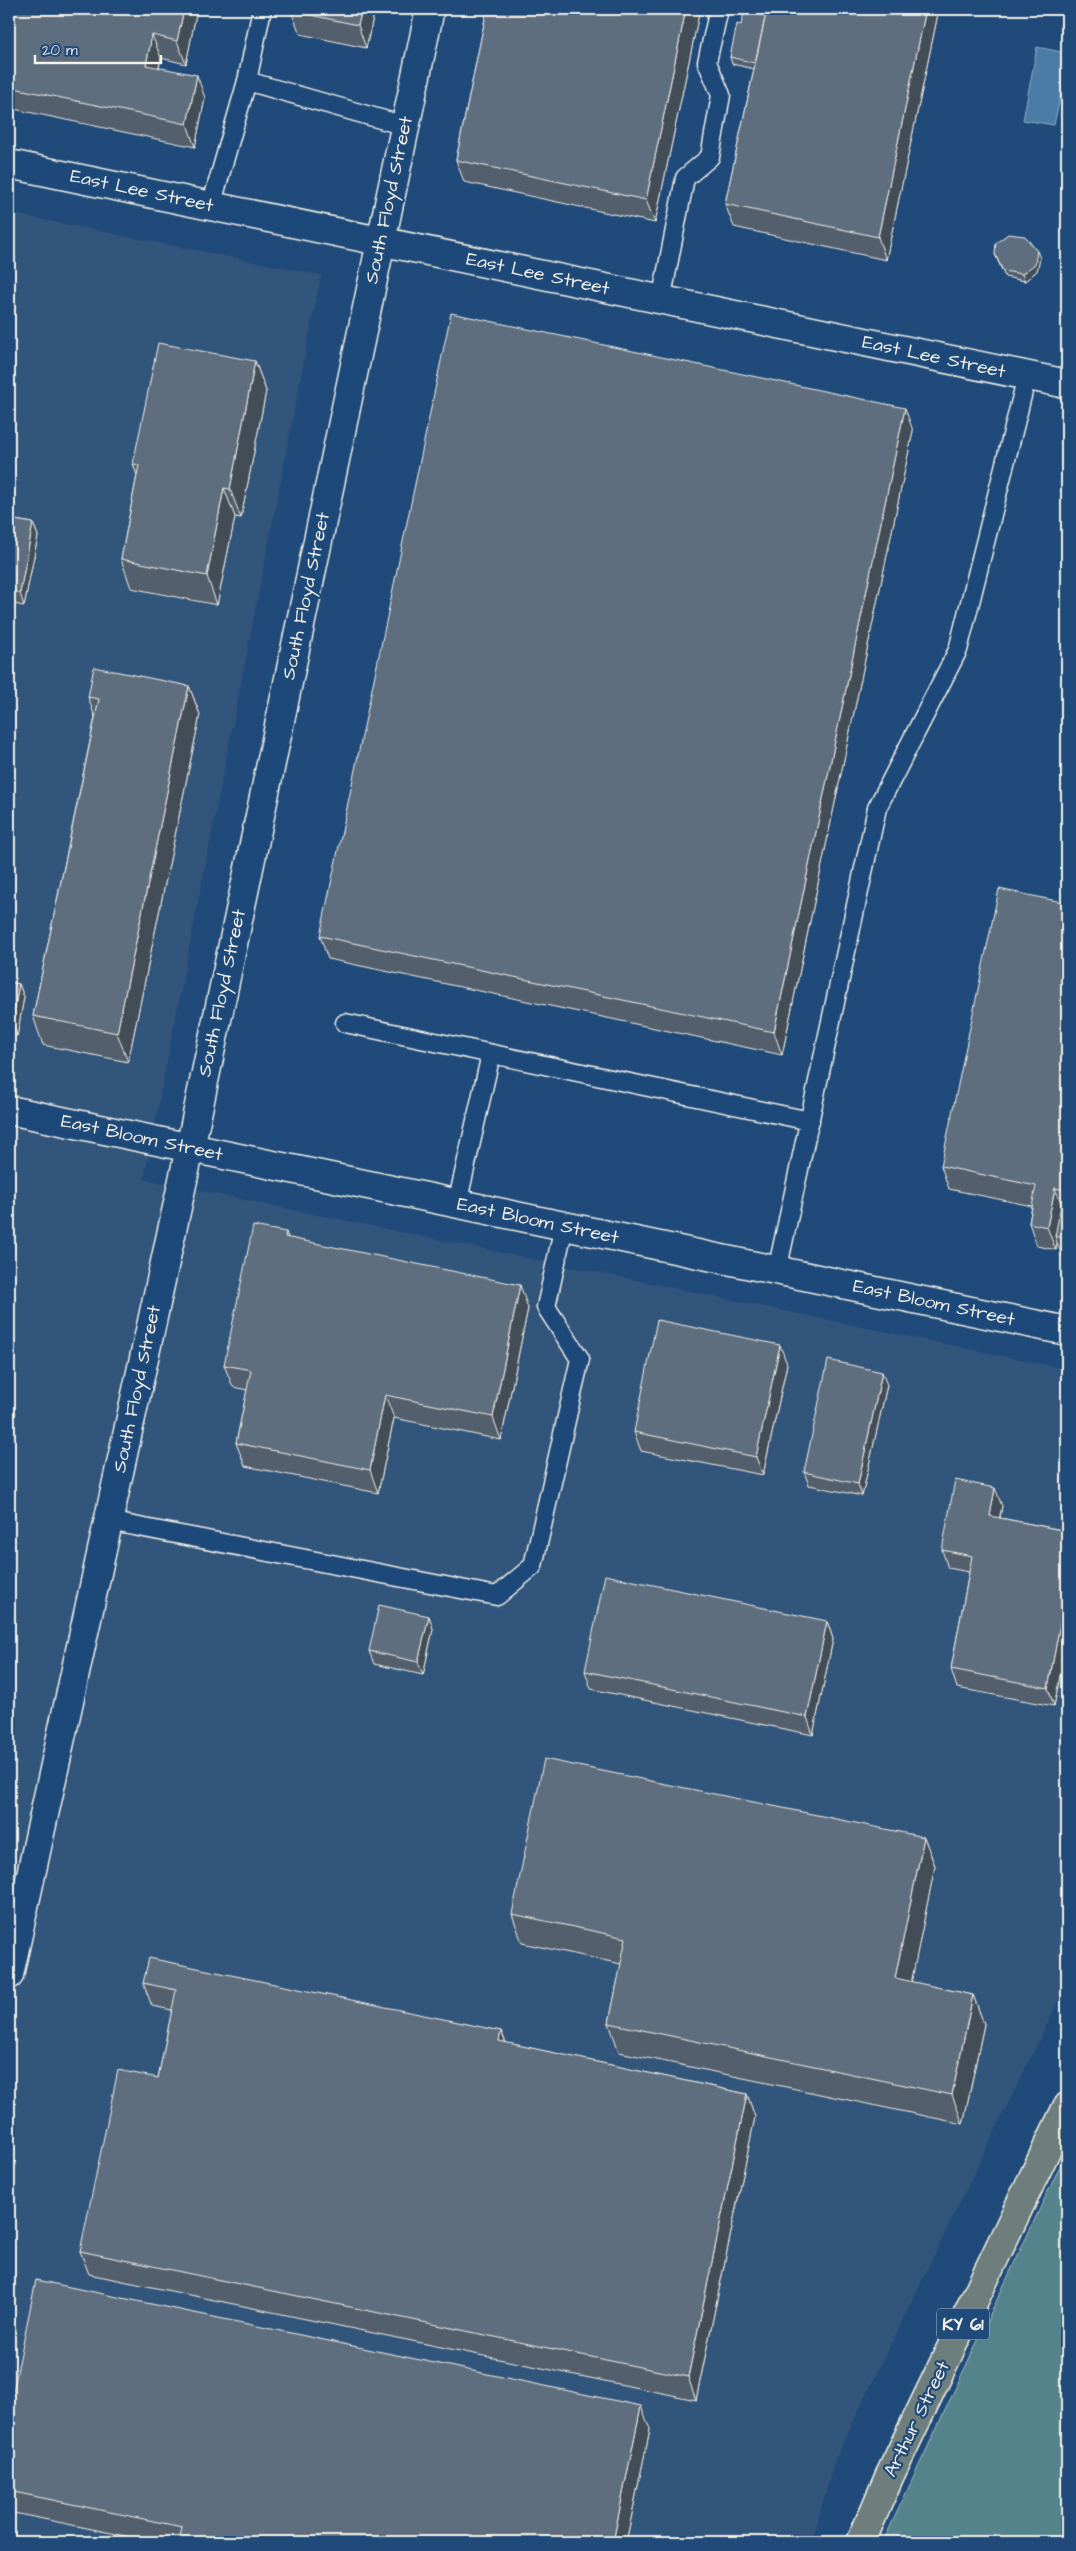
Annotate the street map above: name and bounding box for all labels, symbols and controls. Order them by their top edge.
scale bar [35,32,161,64]
text: 20 m [42,40,78,61]
street label: South Floyd Street [358,114,421,286]
street label: East Lee Street [68,163,216,219]
street label: East Lee Street [464,246,612,302]
street label: East Lee Street [860,329,1008,385]
street label: South Floyd Street [275,510,338,682]
street label: South Floyd Street [191,907,254,1079]
street label: East Bloom Street [59,1108,226,1168]
street label: East Bloom Street [455,1191,622,1251]
street label: East Bloom Street [851,1273,1018,1333]
street label: South Floyd Street [106,1303,169,1475]
road number: KY 61 [937,2308,989,2340]
street label: Arthur Street [877,2356,957,2482]

